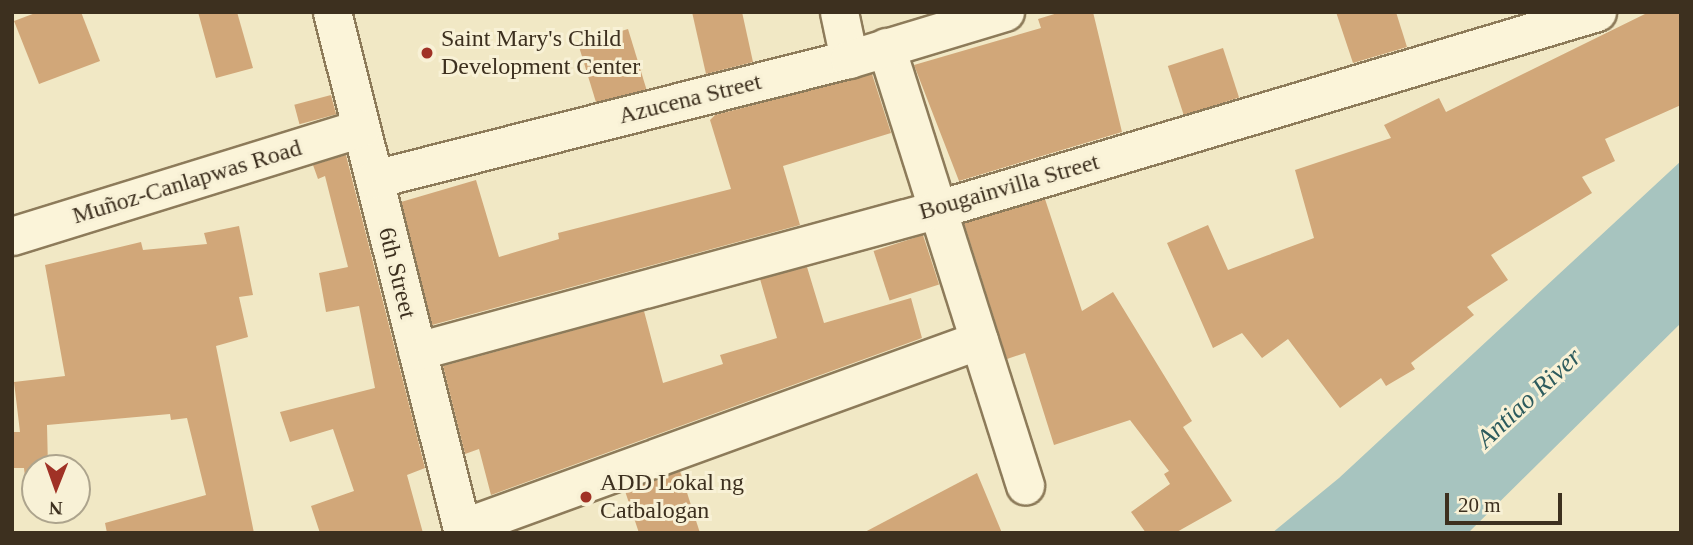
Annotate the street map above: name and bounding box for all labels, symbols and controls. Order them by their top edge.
place label: Saint Mary's Child Development Center [441,25,640,81]
marker: Saint Mary's Child Development Center [419,45,435,61]
street label: Azucena Street [616,67,764,131]
street label: Muñoz-Canlapwas Road [69,133,305,231]
street label: Bougainvilla Street [916,148,1102,226]
street label: 6th Street [372,225,422,321]
water label: Antiao River [1470,342,1588,454]
north arrow [21,454,91,524]
place label: ADD Lokal ng Catbalogan [600,469,744,525]
scale bar [1448,478,1565,522]
marker: ADD Lokal ng Catbalogan [578,489,594,505]
text: 20 m [1458,493,1501,517]
text: N [49,498,63,519]

